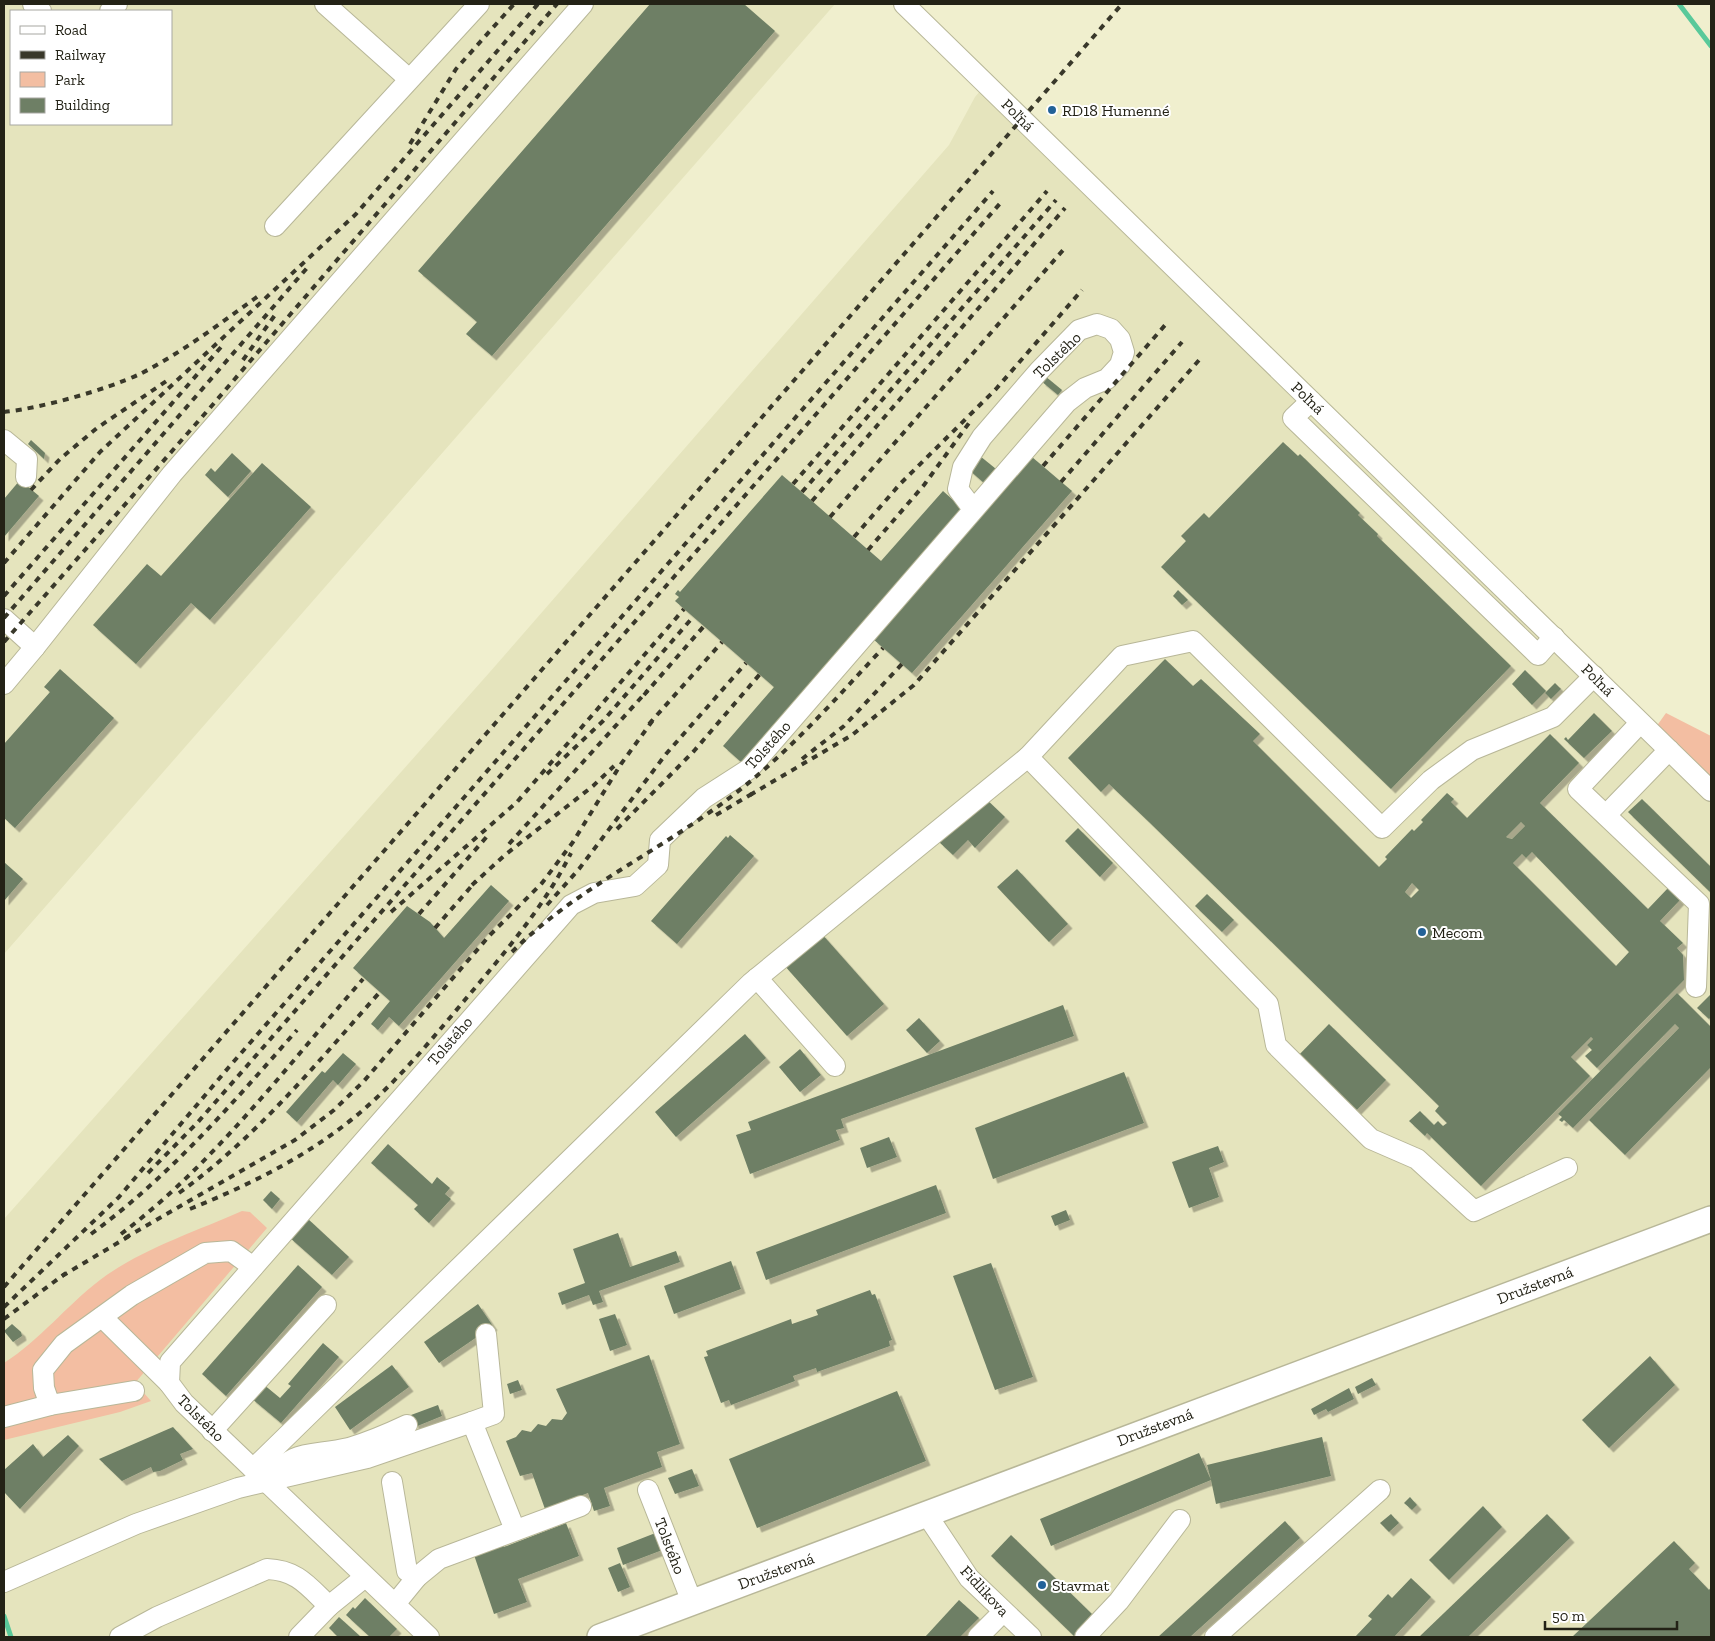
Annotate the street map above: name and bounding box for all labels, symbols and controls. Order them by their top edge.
legend [10,10,172,125]
text: Road [55,21,88,39]
text: Railway [55,46,106,64]
text: Park [55,71,85,89]
street label: Poľná [998,95,1039,136]
text: Building [55,96,110,114]
place label: RD18 Humenné [1062,101,1169,120]
marker: RD18 Humenné [1046,104,1058,116]
street label: Tolstého [1029,328,1085,382]
street label: Poľná [1288,378,1329,418]
street label: Poľná [1578,660,1619,701]
street label: Tolstého [741,717,795,773]
place label: Mecom [1432,923,1483,942]
marker: Mecom [1416,926,1428,938]
street label: Tolstého [423,1013,477,1069]
street label: Družstevná [1494,1262,1576,1308]
street label: Tolstého [173,1390,229,1446]
street label: Družstevná [1114,1404,1196,1450]
street label: Tolstého [651,1515,689,1577]
street label: Družstevná [735,1548,817,1594]
street label: Fidlikova [957,1562,1014,1621]
place label: Stavmat [1052,1576,1110,1595]
marker: Stavmat [1036,1579,1048,1591]
scale bar [1545,1598,1678,1630]
text: 50 m [1552,1607,1585,1625]

